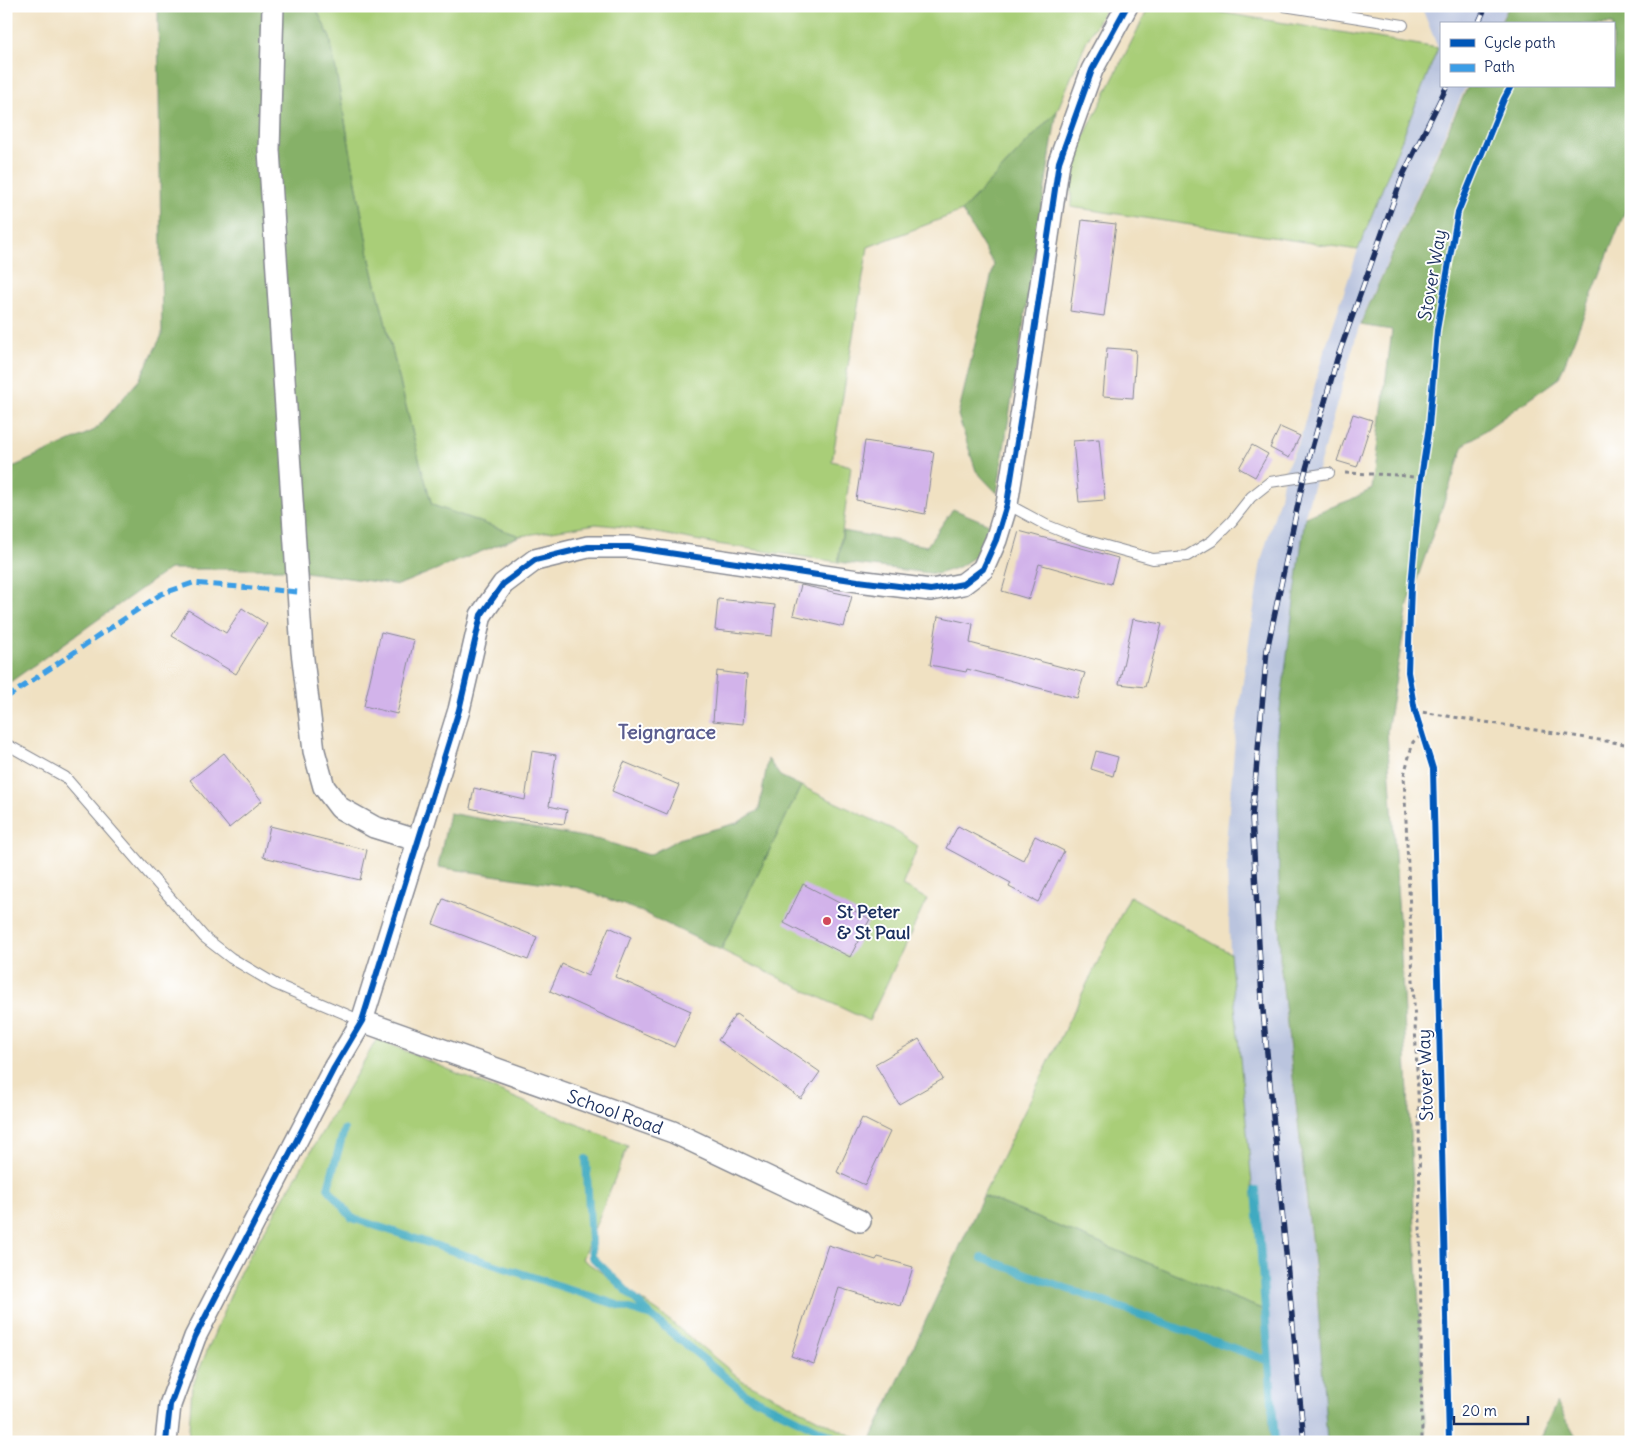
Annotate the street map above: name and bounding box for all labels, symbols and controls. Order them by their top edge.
legend [1440,22,1614,88]
text: Cycle path [1484,33,1556,52]
text: Path [1484,57,1515,76]
street label: Stover Way [1413,228,1451,322]
district label: Teigngrace [618,719,716,744]
place label: St Peter & St Paul [837,900,910,944]
marker: St Peter & St Paul [821,915,833,927]
street label: Stover Way [1412,1029,1438,1121]
street label: School Road [564,1084,667,1139]
scale bar [1454,1393,1528,1425]
text: 20 m [1462,1401,1497,1420]

